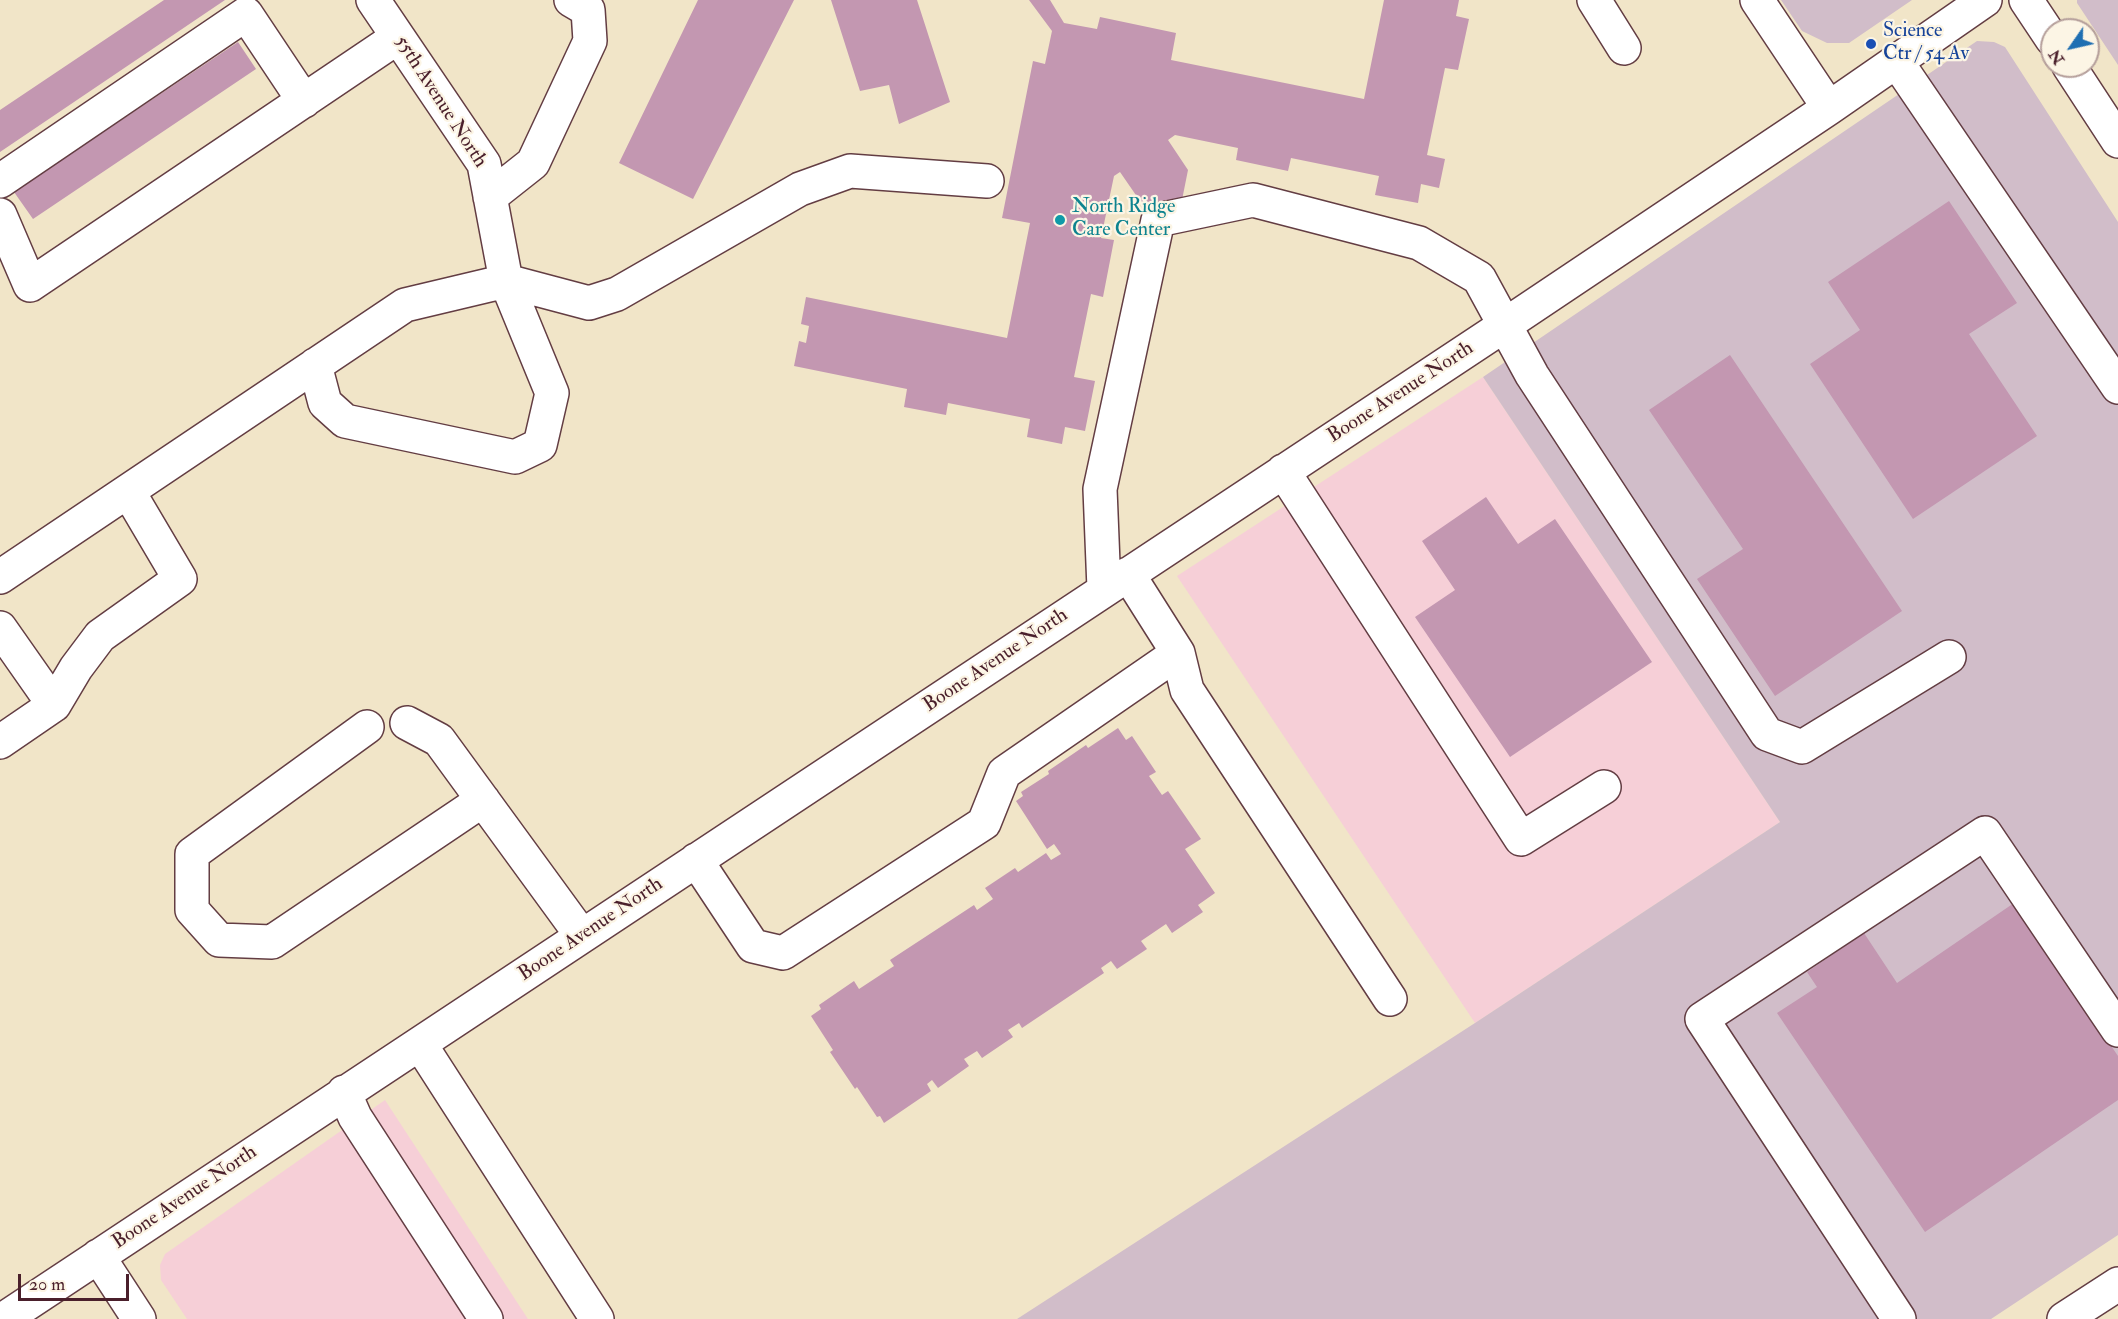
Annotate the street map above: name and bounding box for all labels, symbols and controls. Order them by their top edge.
north arrow [2040,18,2100,78]
place label: Science Ctr / 54 Av [1883,20,1969,67]
street label: 55th Avenue North [388,32,492,172]
marker: Science Ctr / 54 Av [1864,37,1878,51]
text: N [2044,45,2069,68]
place label: North Ridge Care Center [1072,196,1175,243]
marker: North Ridge Care Center [1053,213,1067,227]
street label: Boone Avenue North [1324,337,1478,449]
street label: Boone Avenue North [919,604,1073,718]
street label: Boone Avenue North [514,873,668,987]
street label: Boone Avenue North [108,1141,262,1255]
scale bar [21,1262,132,1300]
text: 20 m [29,1273,65,1296]

